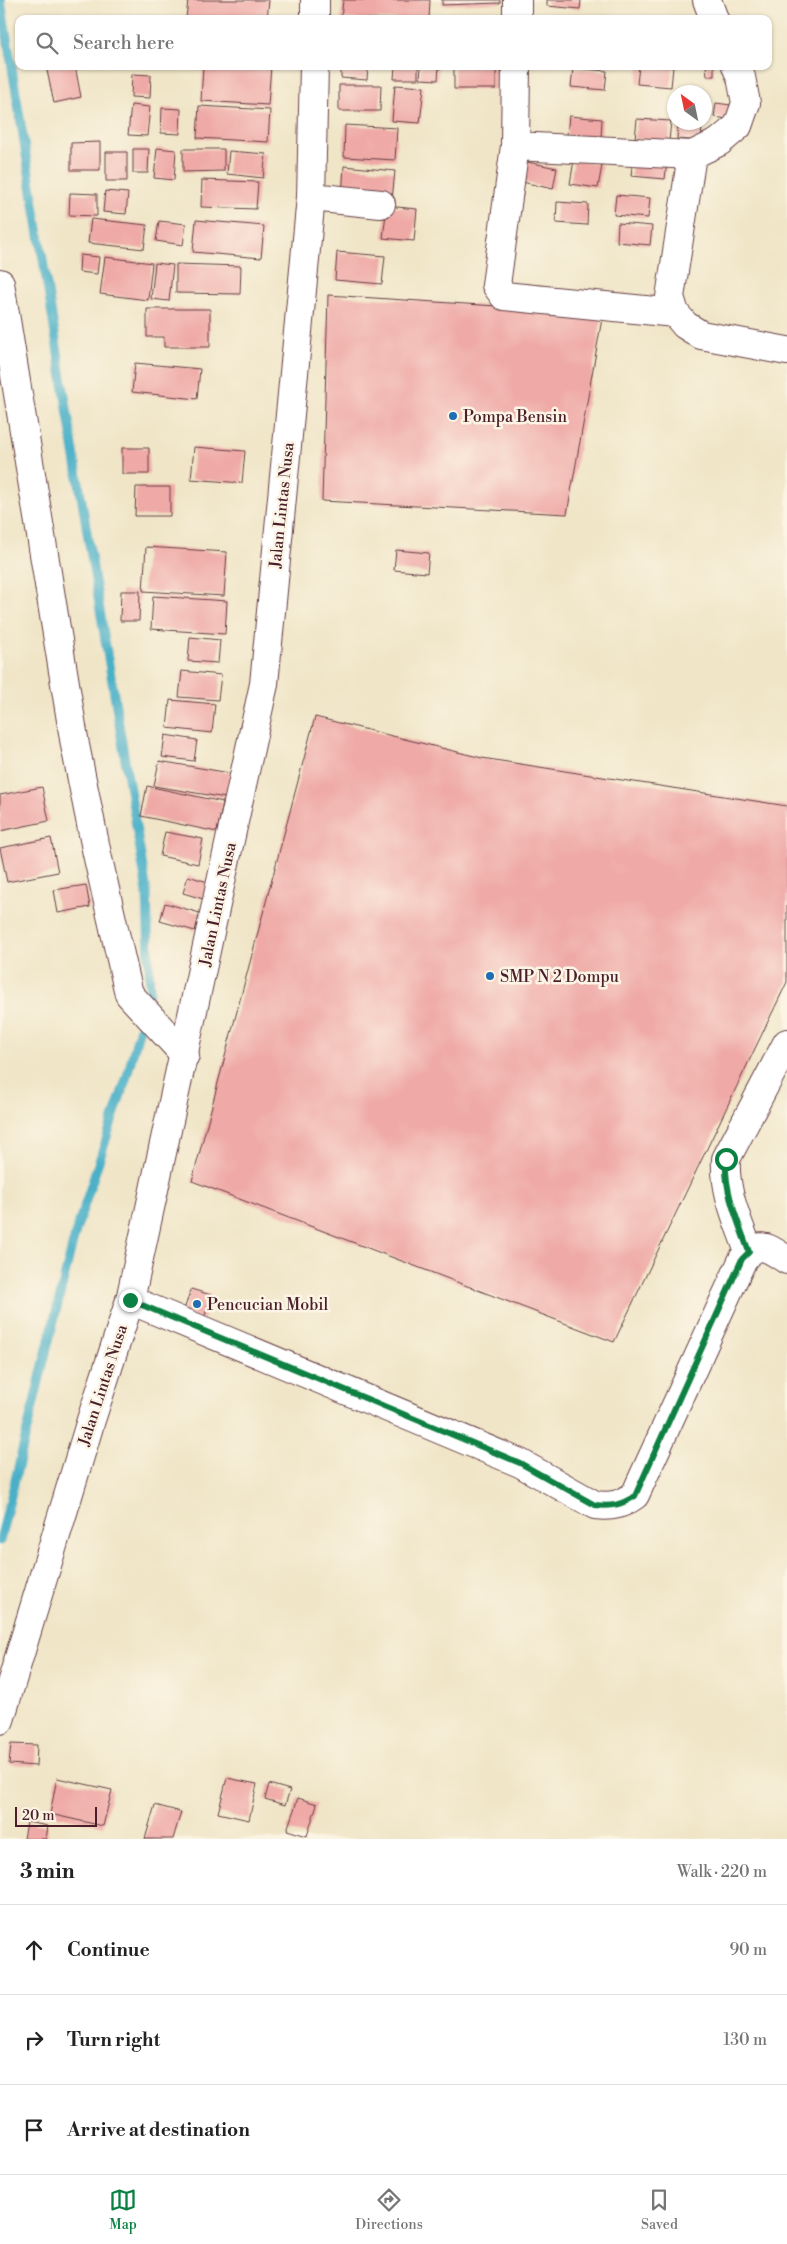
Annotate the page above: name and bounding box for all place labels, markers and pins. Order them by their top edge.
place label: Pompa Bensin [463,407,568,427]
marker: Pompa Bensin [447,410,459,422]
place label: SMP N 2 Dompu [500,967,619,987]
marker: SMP N 2 Dompu [484,970,496,982]
place label: Pencucian Mobil [207,1295,329,1315]
marker: Pencucian Mobil [191,1298,203,1310]

